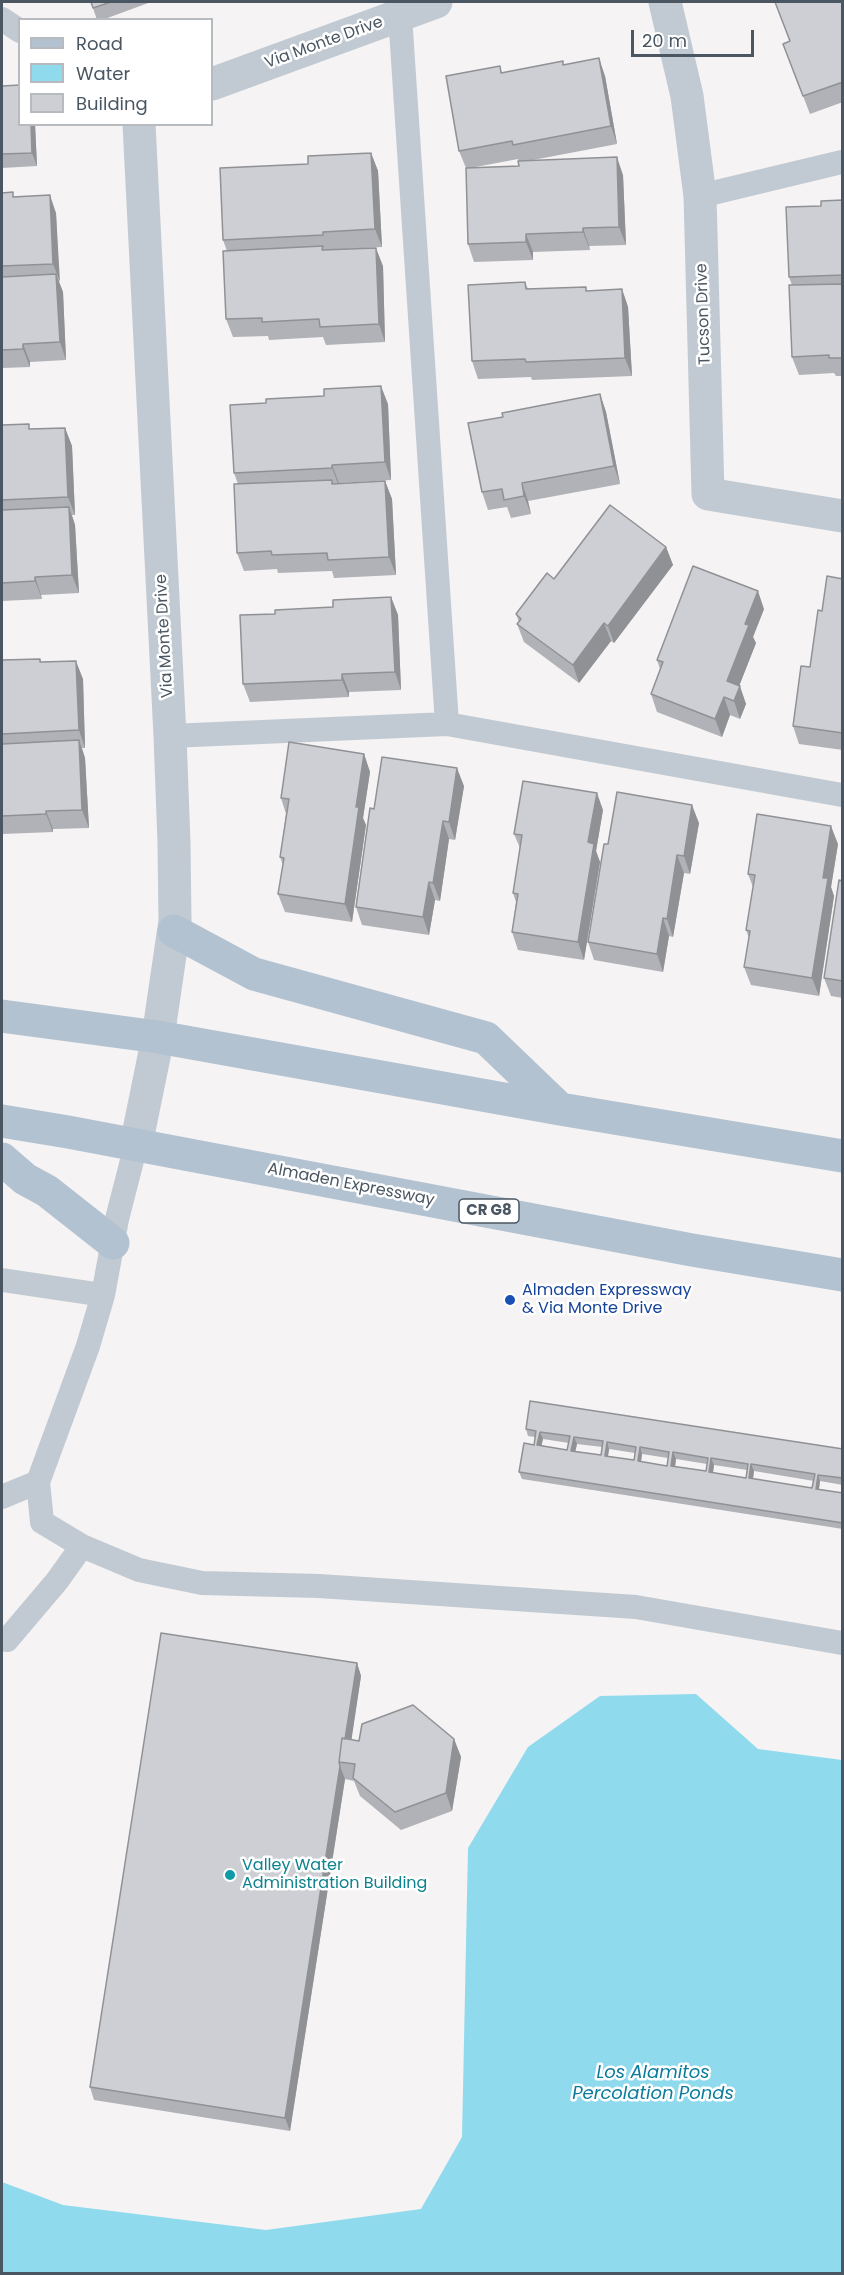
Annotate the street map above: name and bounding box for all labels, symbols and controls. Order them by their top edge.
street label: Via Monte Drive [262,13,386,73]
legend [18,18,213,126]
scale bar [634,18,757,56]
text: 20 m [642,28,687,53]
text: Road [76,31,123,56]
text: Water [76,61,130,86]
text: Building [76,91,148,116]
street label: Tucson Drive [693,263,715,365]
street label: Via Monte Drive [152,573,178,699]
street label: Almaden Expressway [266,1159,436,1211]
road number: CR G8 [459,1199,519,1223]
place label: Almaden Expressway & Via Monte Drive [522,1281,691,1319]
marker: Almaden Expressway & Via Monte Drive [503,1293,517,1307]
place label: Valley Water Administration Building [242,1856,427,1894]
marker: Valley Water Administration Building [223,1868,237,1882]
water label: Los Alamitos Percolation Ponds [572,2062,734,2104]

